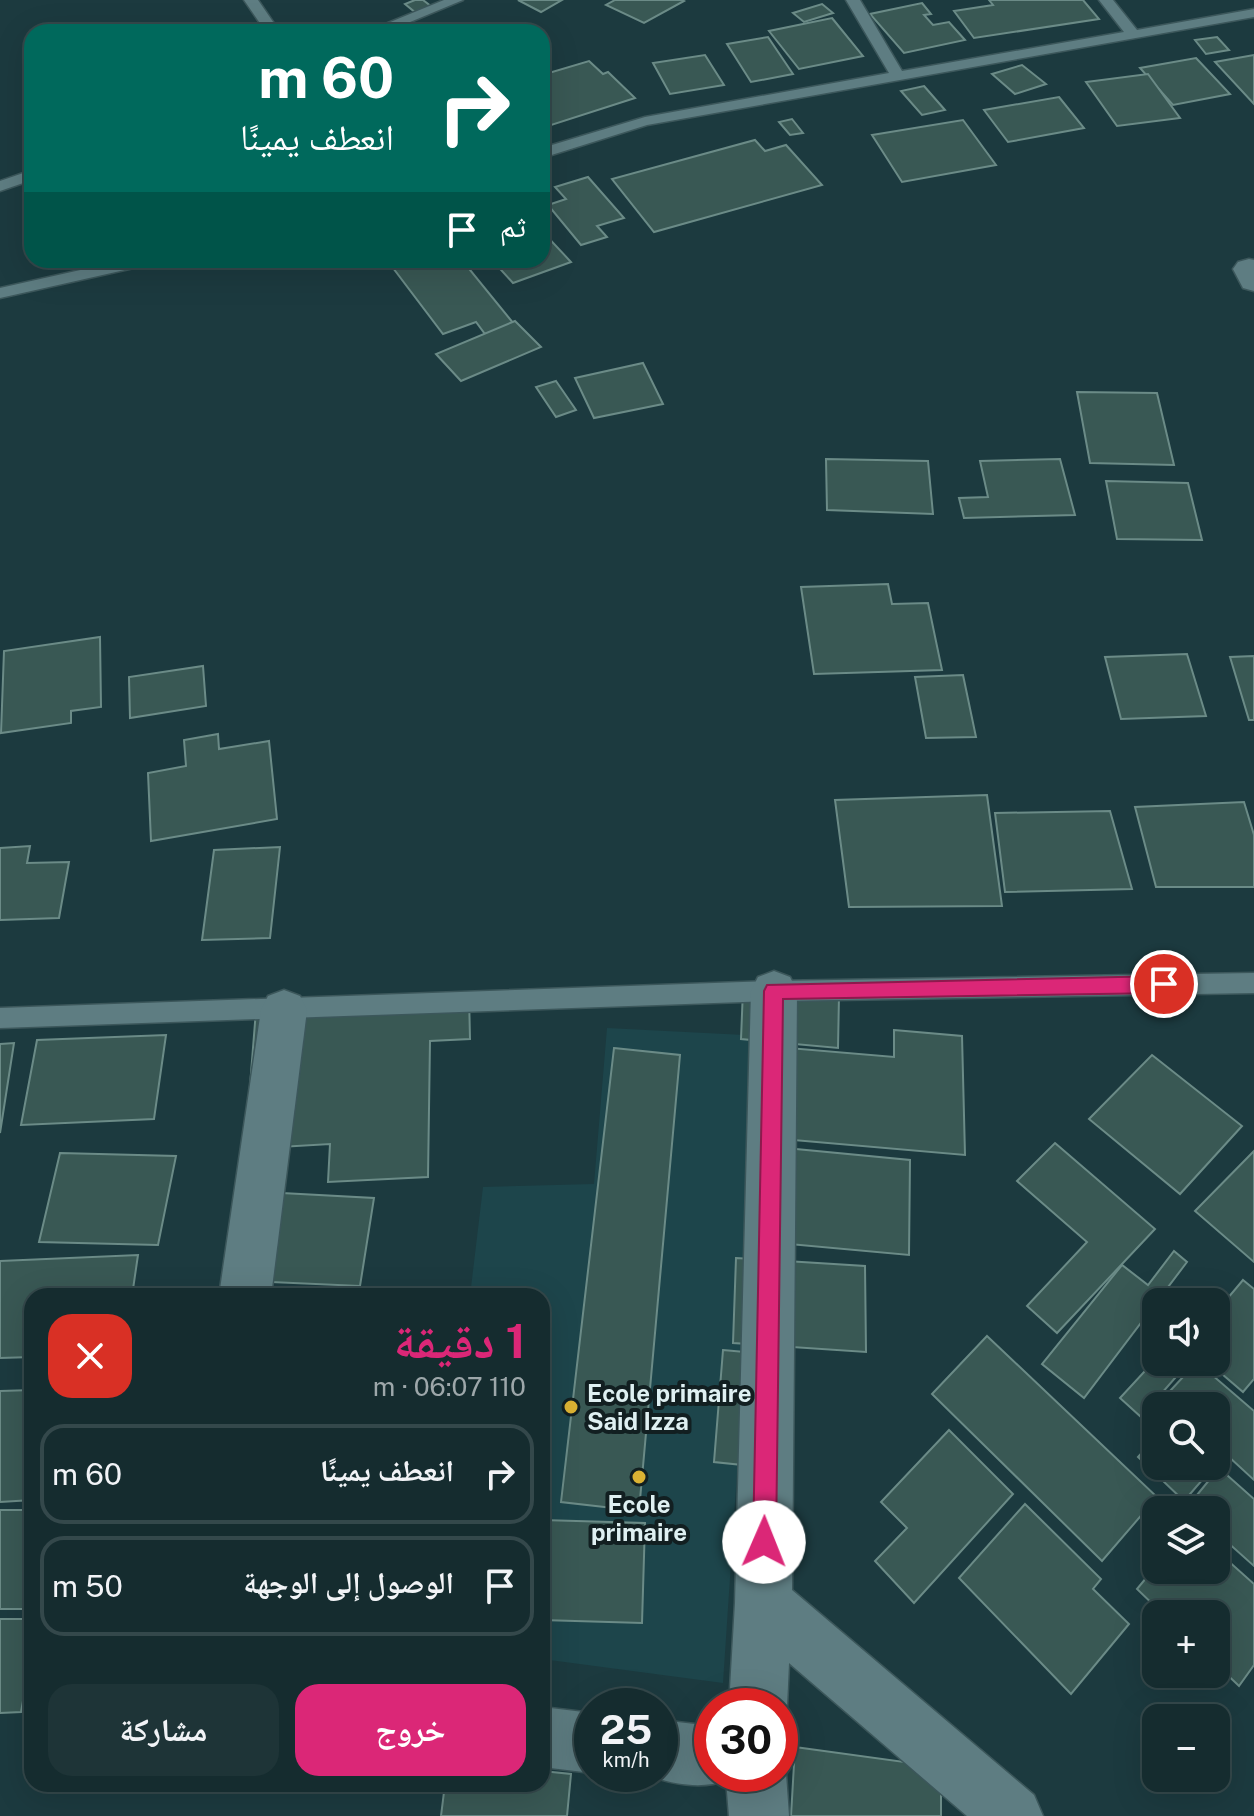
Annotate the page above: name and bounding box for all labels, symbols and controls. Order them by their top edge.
text: 60 m [258,45,394,111]
icon: right [422,56,526,160]
text: انعطف يمينًا [240,116,394,158]
icon: arrive [440,208,484,252]
text: ثم [500,208,526,244]
pin [1130,950,1198,1018]
icon: arrive [1142,962,1186,1006]
map controls [1142,1288,1230,1792]
button: sound [1142,1288,1230,1376]
text: 1 دقيقة [394,1312,526,1369]
button: close [48,1314,132,1398]
text: 110 m · 06:07 [373,1371,526,1402]
place label: Ecole primaire Said Izza [587,1379,752,1435]
button: search [1142,1392,1230,1480]
marker: Ecole primaire Said Izza [562,1398,580,1416]
text: انعطف يمينًا [320,1452,454,1488]
icon: right [478,1452,522,1496]
text: 60 m [52,1456,122,1492]
marker: Ecole primaire [630,1468,648,1486]
place label: Ecole primaire [591,1490,687,1546]
button: layers [1142,1496,1230,1584]
position arrow [722,1500,806,1584]
text: الوصول إلى الوجهة [243,1564,454,1600]
icon: arrive [478,1564,522,1608]
text: 50 m [52,1568,123,1604]
button: + [1142,1600,1230,1688]
button: مشاركة [48,1684,279,1776]
button: خروج [295,1684,526,1776]
speed limit sign: 30 [694,1688,798,1792]
button: − [1142,1704,1230,1792]
text: 25 [600,1706,652,1753]
text: km/h [602,1748,650,1772]

